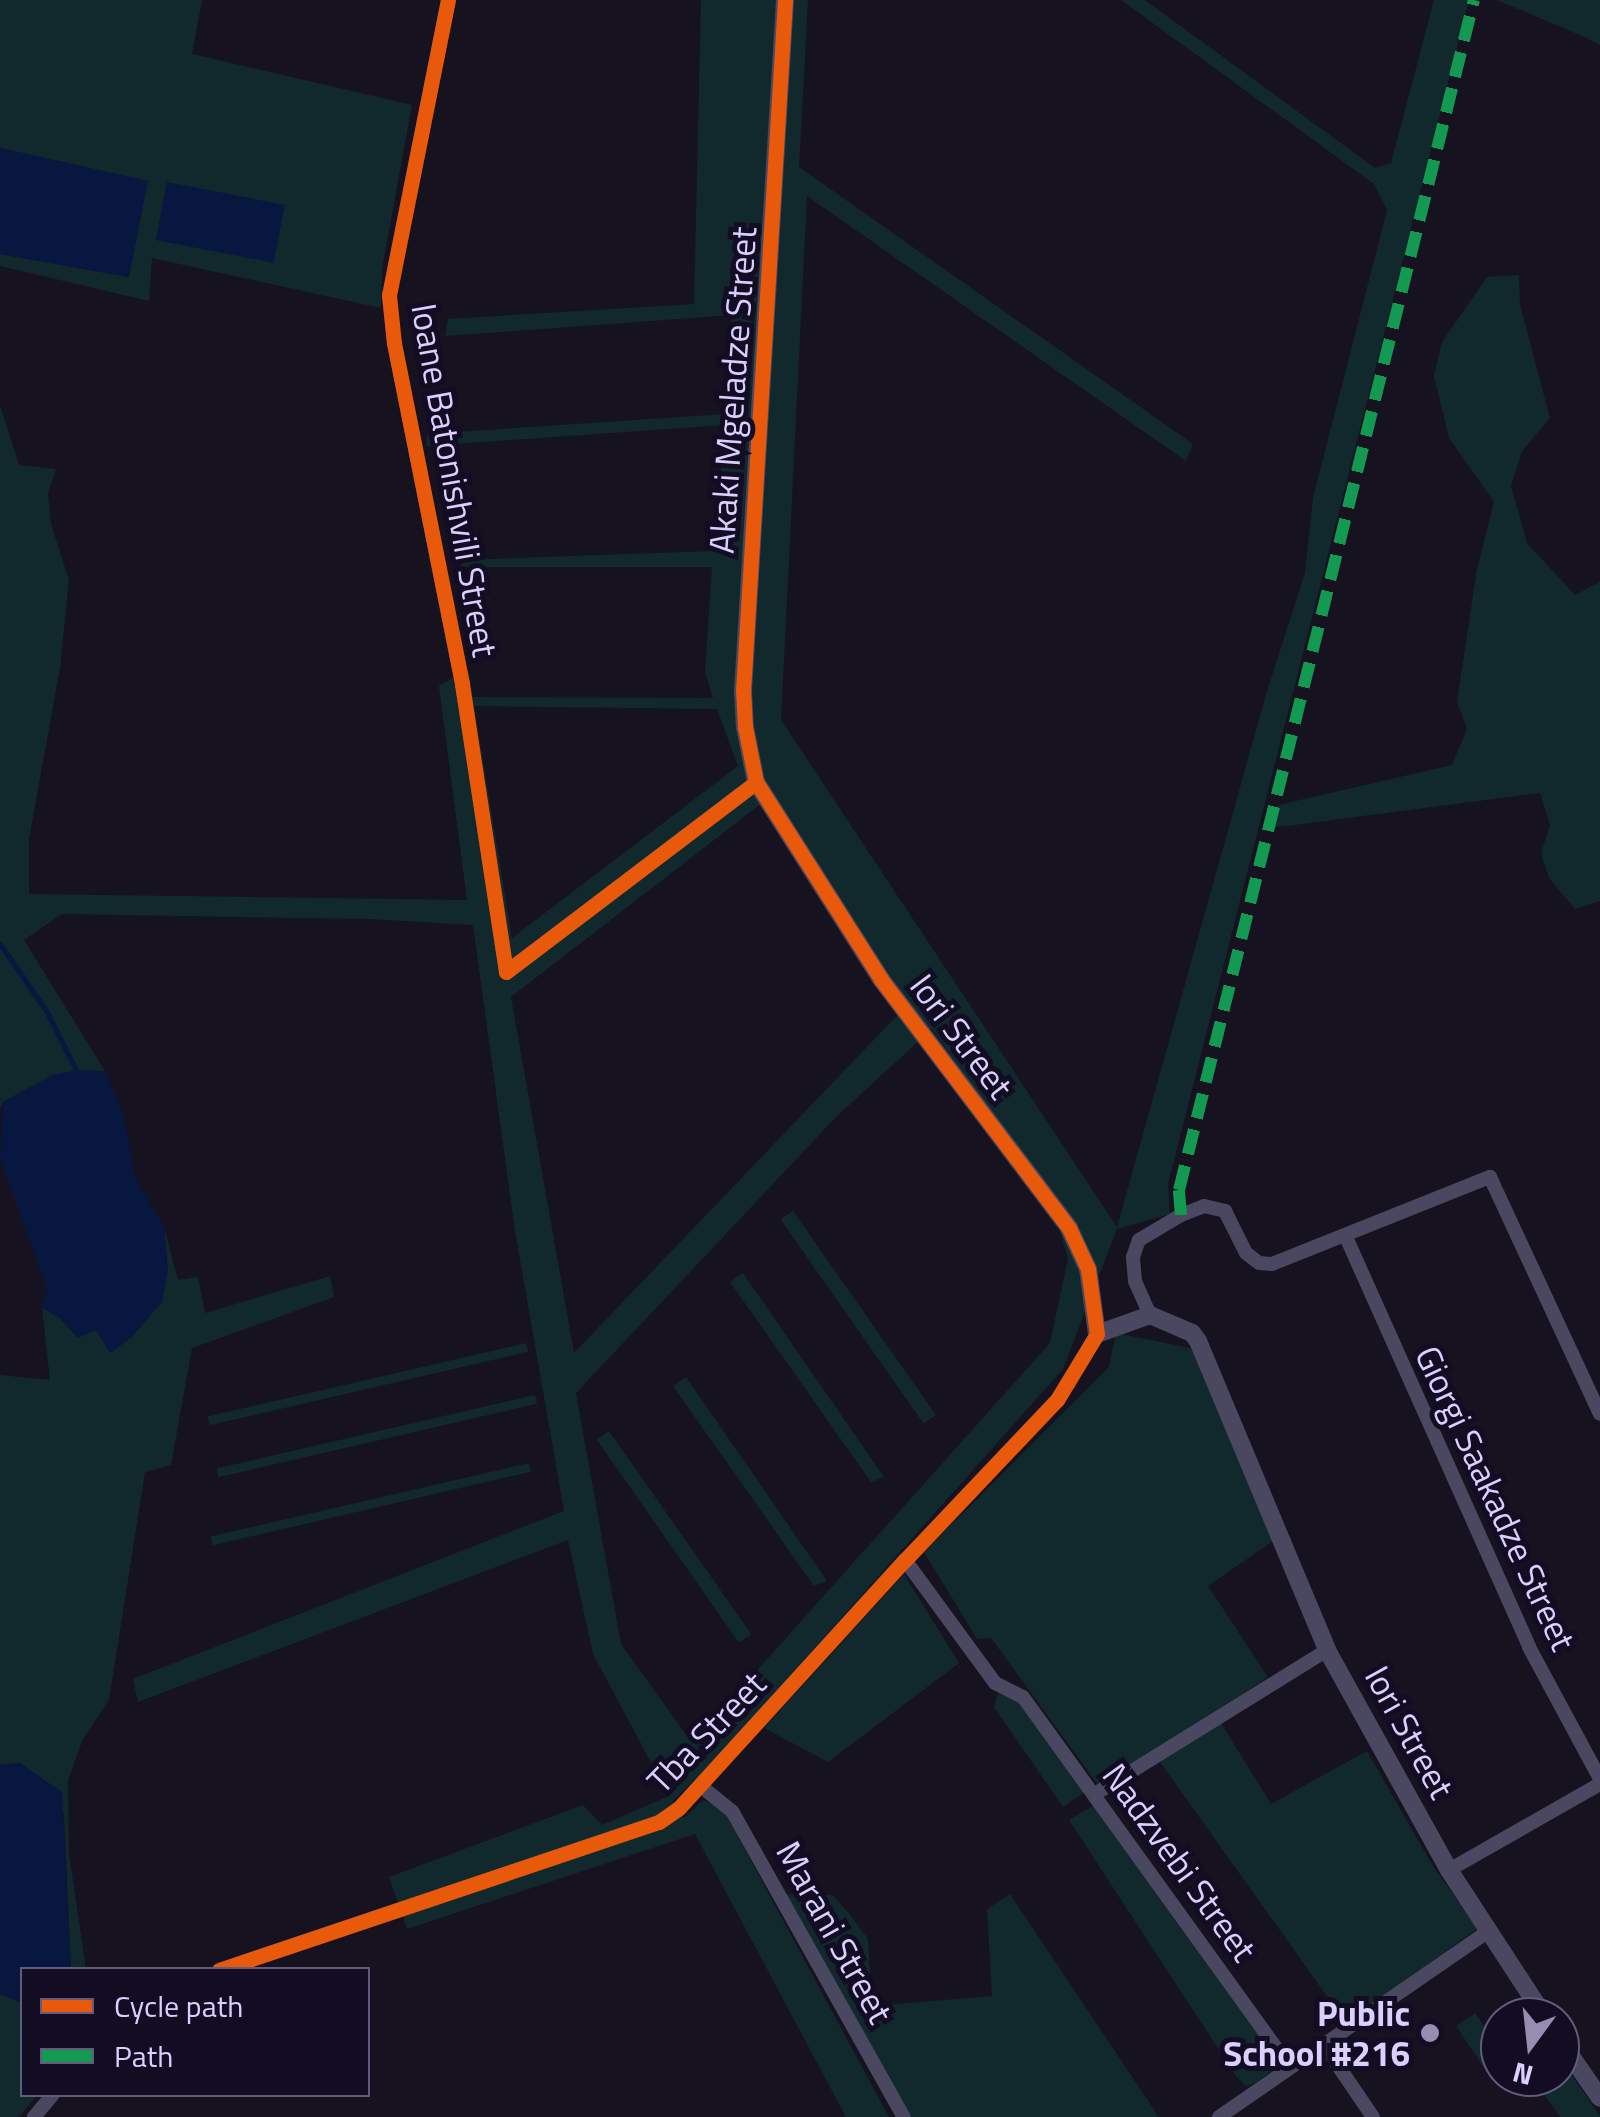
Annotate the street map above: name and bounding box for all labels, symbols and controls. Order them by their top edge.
street label: Akaki Mgeladze Street [700,225,764,555]
street label: Ioane Batonishvili Street [403,300,507,660]
street label: Iori Street [902,966,1022,1106]
street label: Giorgi Saakadze Street [1407,1339,1585,1657]
street label: Iori Street [1357,1659,1463,1805]
street label: Tba Street [638,1663,774,1801]
street label: Nadzvebi Street [1094,1755,1266,1969]
street label: Marani Street [768,1834,902,2030]
legend [20,1967,370,2097]
text: Cycle path [114,1983,243,2029]
place label: Public School #216 [1223,1992,1410,2074]
north arrow [1480,1997,1580,2097]
marker: Public School #216 [1419,2022,1441,2044]
text: Path [114,2033,173,2079]
text: N [1508,2051,1538,2098]

